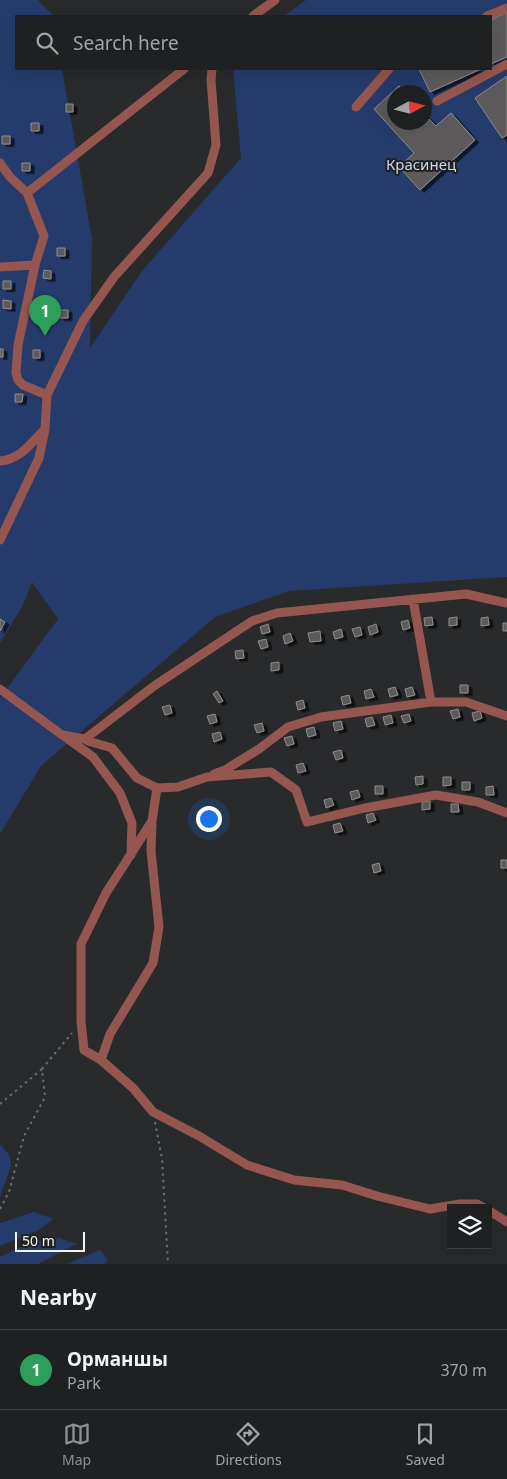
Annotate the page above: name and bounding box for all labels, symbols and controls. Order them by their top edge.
search box [15,15,492,70]
icon: search [33,29,61,57]
text: Search here [73,30,179,56]
north arrow [387,85,432,130]
park label: Красинец [386,154,457,174]
pin: 1 [29,295,61,336]
your location [196,806,222,832]
map controls [447,1204,492,1249]
button: layers [447,1204,492,1249]
scale bar [15,1229,85,1252]
text: 50 m [22,1231,55,1250]
text: Nearby [20,1283,96,1311]
text: Орманшы [67,1346,168,1372]
text: 1 [31,1359,41,1381]
text: 370 m [440,1359,487,1381]
text: Park [67,1372,101,1394]
tab: Map [62,1420,91,1469]
tab: Directions [215,1420,282,1469]
tab: Saved [406,1420,445,1469]

